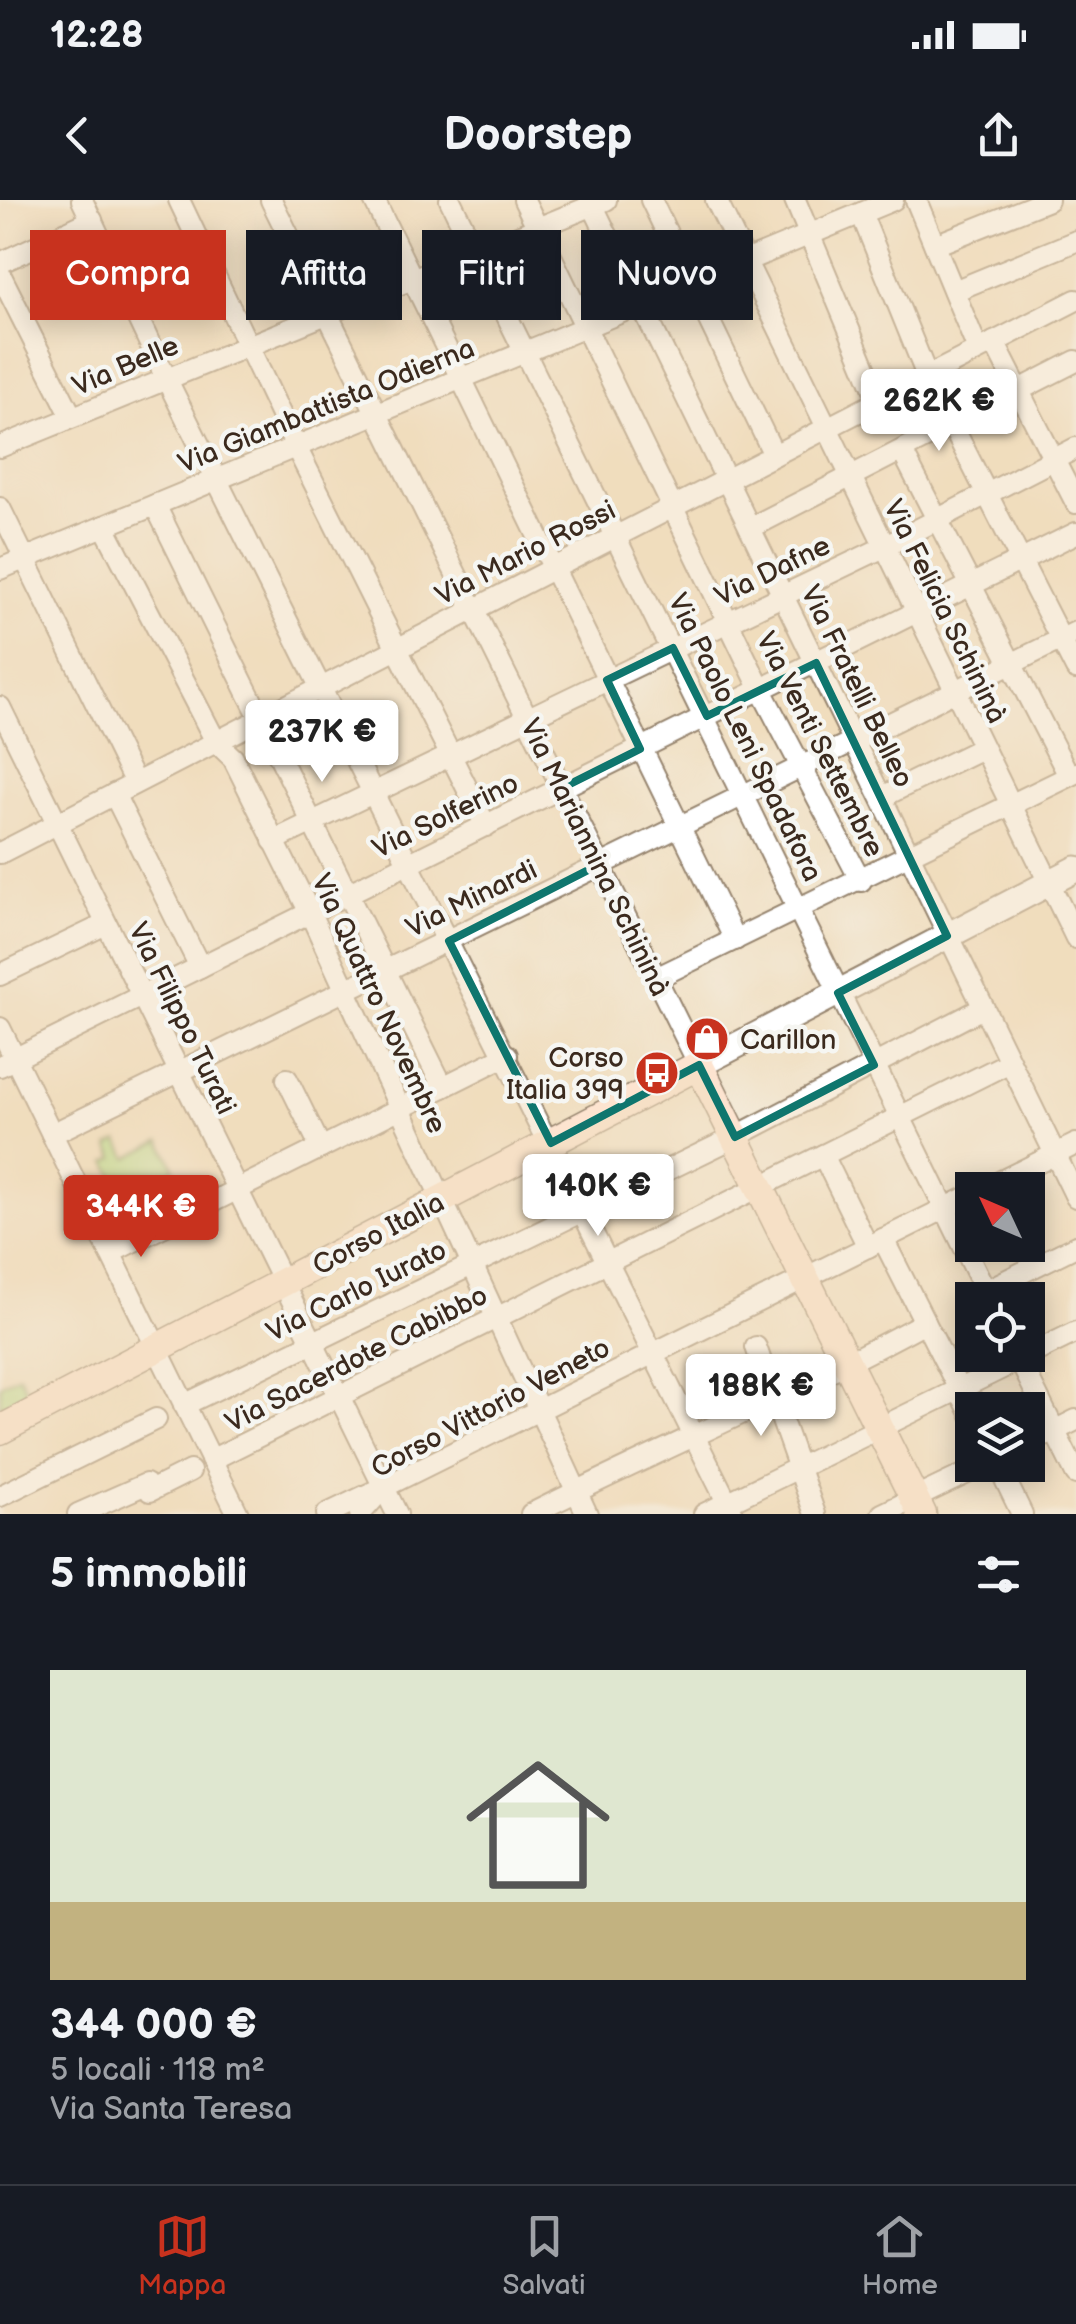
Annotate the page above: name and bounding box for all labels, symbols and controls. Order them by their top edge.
text: 12:28 [50,13,143,58]
icon: back [50,108,105,163]
text: Doorstep [444,108,632,163]
icon: share [971,108,1026,163]
chip: Compra [30,230,226,320]
chip: Affitta [246,230,402,320]
chip: Filtri [422,230,561,320]
chip: Nuovo [581,230,753,320]
street label: Via Belle [68,329,184,403]
street label: Via Giambattista Odierna [174,332,479,481]
pin: 262K € [858,369,1020,454]
text: 262K € [883,382,995,421]
street label: Via Mario Rossi [430,494,621,613]
street label: Via Felicia Schininà [876,494,1013,729]
street label: Via Dafne [710,529,836,613]
street label: Via Fratelli Belleo [793,580,920,793]
street label: Via Paolo Leni Spadafora [661,588,829,887]
street label: Via Venti Settembre [749,627,891,863]
pin: 237K € [241,700,403,785]
text: 237K € [267,713,377,752]
street label: Via Mariannina Schininà [513,714,676,1002]
street label: Via Solferino [367,767,524,866]
street label: Via Minardi [401,853,543,945]
street label: Via Quattro Novembre [304,869,453,1139]
street label: Via Filippo Turati [121,917,242,1120]
shop icon: Carillon [684,1016,730,1062]
place label: Carillon [740,1024,836,1057]
place label: Corso Italia 399 [506,1042,624,1107]
bus stop icon: Corso Italia 399 [634,1050,680,1096]
pin: 140K € [517,1154,679,1239]
text: 140K € [545,1167,651,1206]
north arrow [955,1172,1045,1262]
map controls [955,1172,1045,1482]
pin: 344K € [60,1175,222,1260]
street label: Corso Italia [307,1186,450,1283]
text: 344K € [86,1188,196,1227]
street label: Via Carlo Iurato [261,1234,452,1349]
street label: Via Sacerdote Cabibbo [220,1279,493,1440]
button: locate [955,1282,1045,1372]
street label: Corso Vittorio Veneto [366,1331,616,1485]
pin: 188K € [680,1354,842,1439]
text: 188K € [708,1367,814,1406]
button: layers [955,1392,1045,1482]
icon: filters [971,1547,1026,1602]
text: 5 immobili [50,1549,247,1600]
icon: home [448,1735,628,1915]
text: 344 000 € [50,2000,257,2051]
text: 5 locali · 118 m² [50,2051,265,2090]
text: Via Santa Teresa [50,2090,292,2129]
tab: Mappa [138,2209,226,2302]
tab: Salvati [503,2209,586,2302]
tab: Home [862,2209,938,2302]

